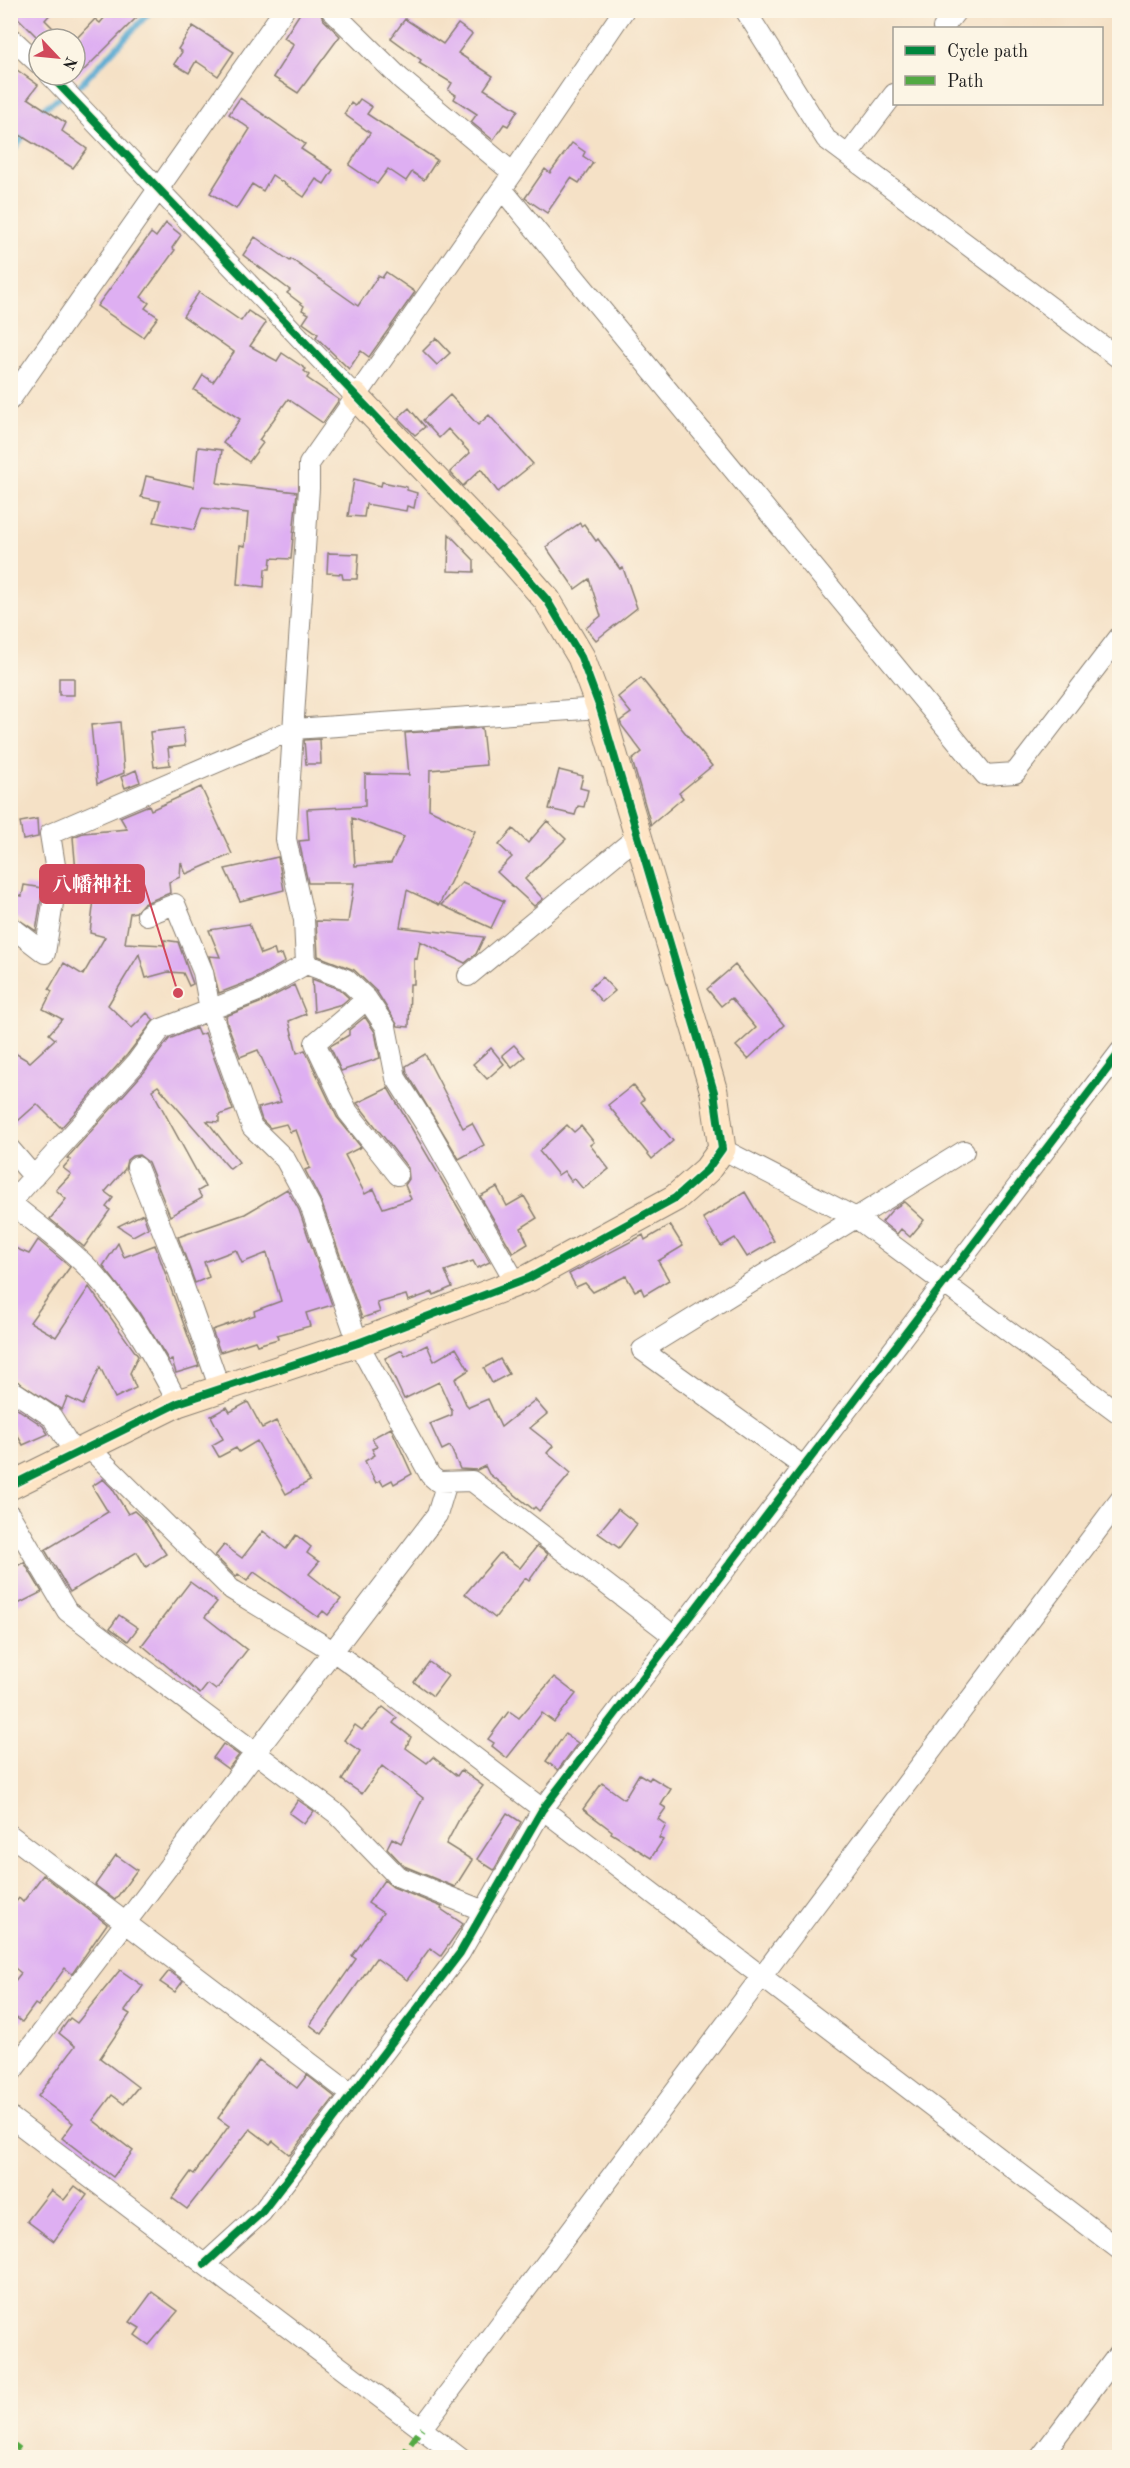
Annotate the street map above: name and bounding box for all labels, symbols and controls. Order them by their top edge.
north arrow [27,27,87,87]
legend [893,27,1103,105]
text: Cycle path [947,43,1028,61]
text: N [58,54,79,72]
text: Path [947,73,984,91]
callout: 八幡神社 [40,865,144,903]
text: 八幡神社 [52,873,132,896]

